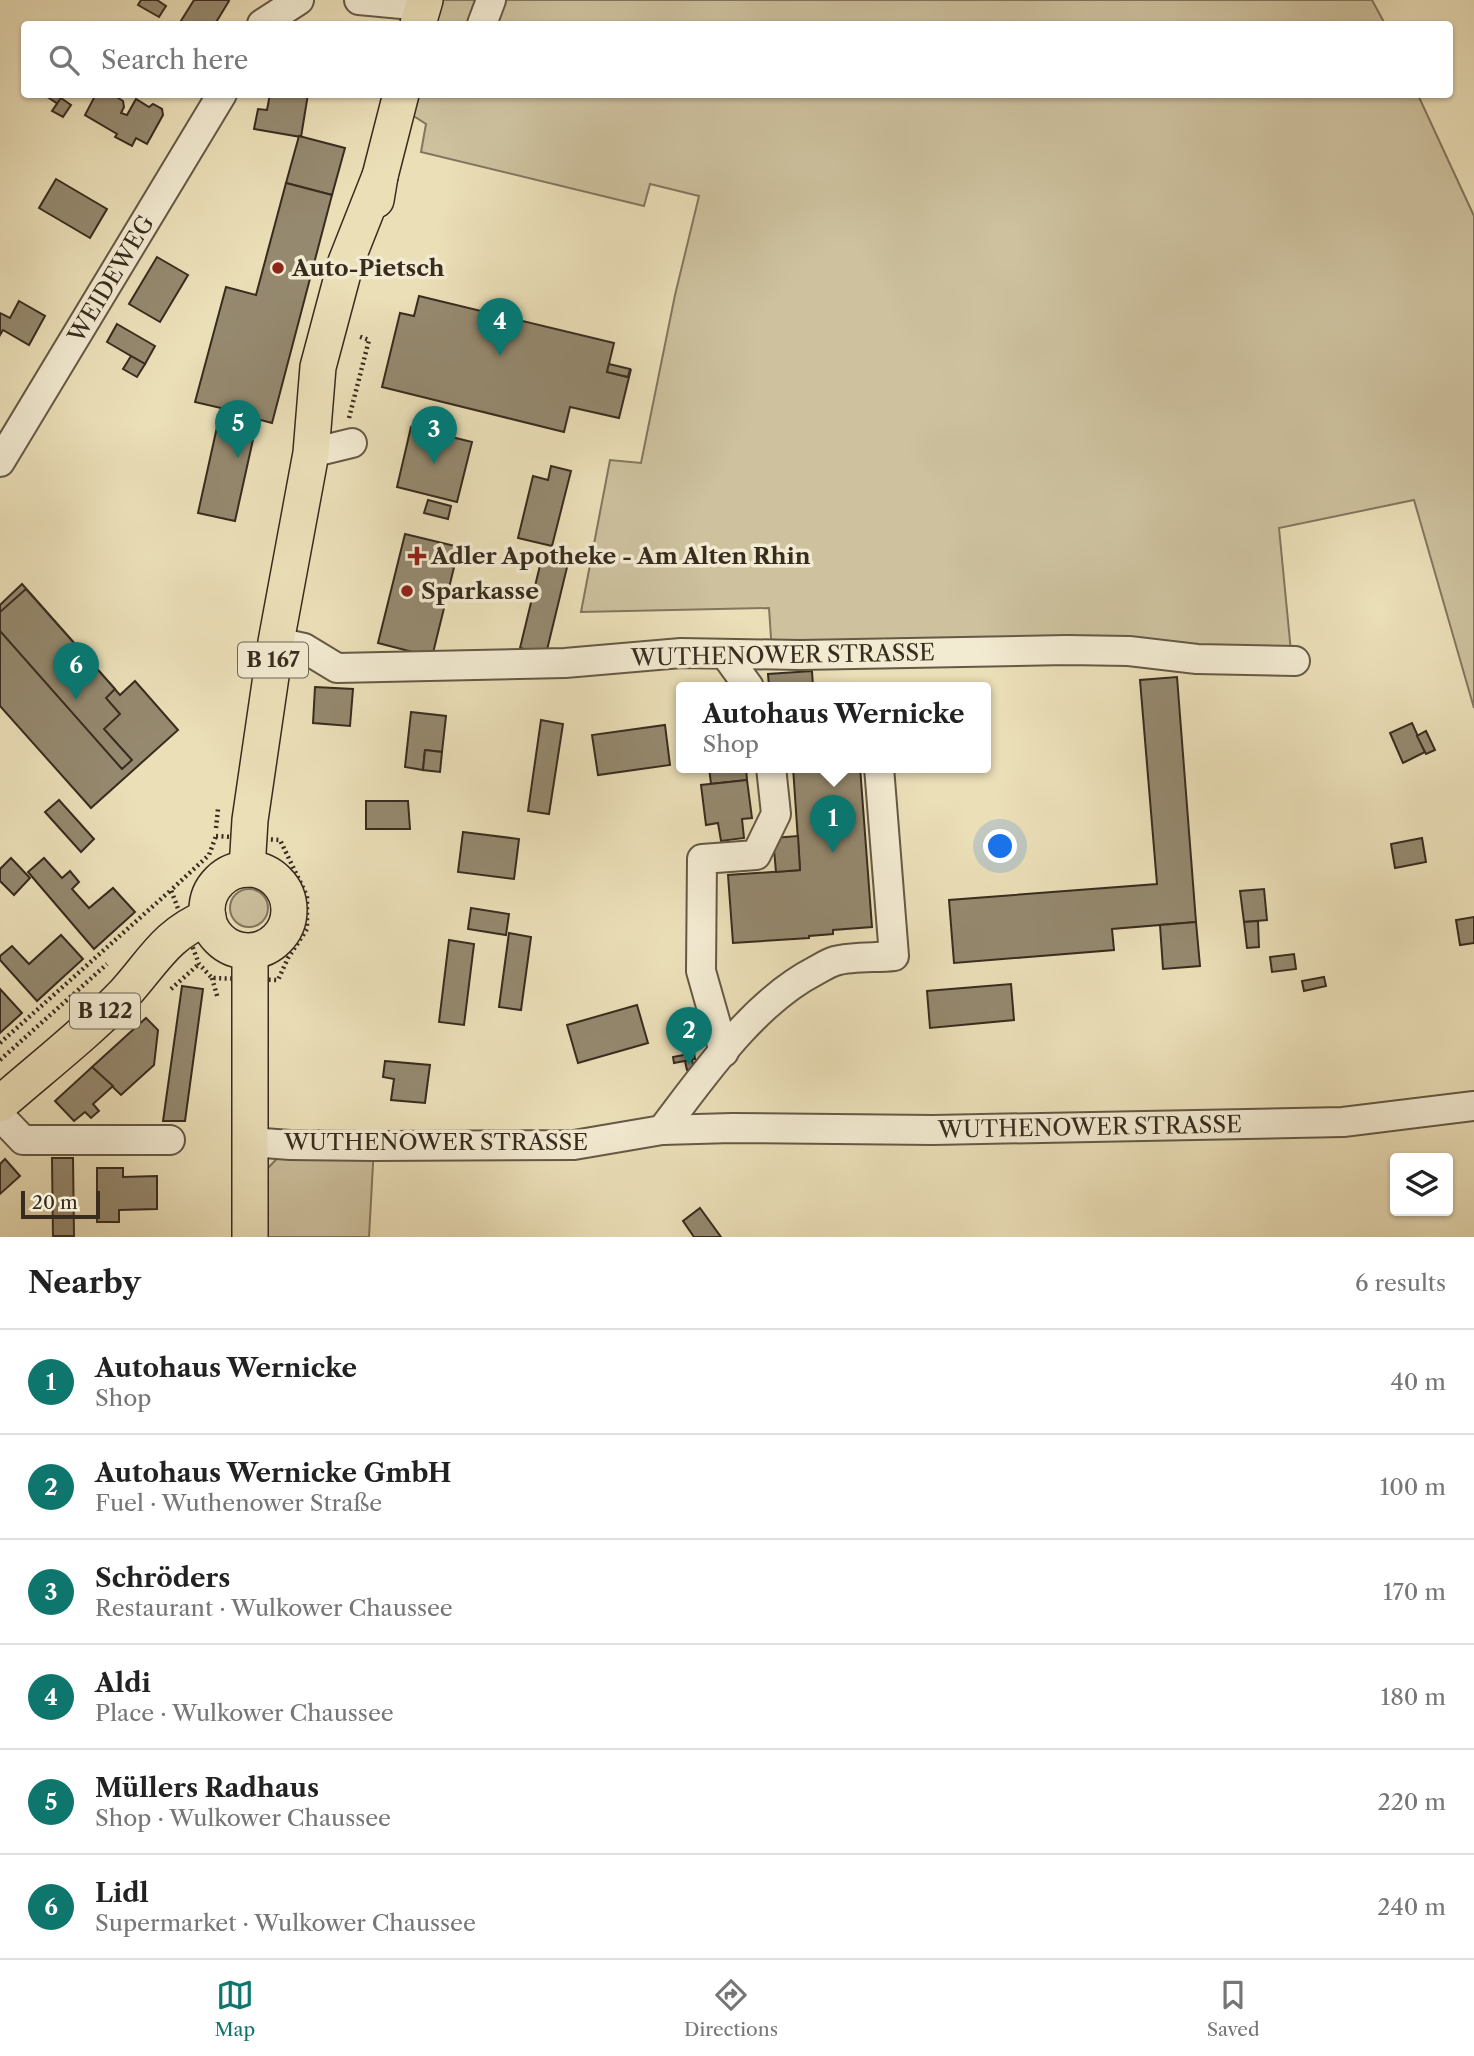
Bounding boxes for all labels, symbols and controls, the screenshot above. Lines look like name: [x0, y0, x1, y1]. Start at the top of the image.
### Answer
search box: [21, 21, 1453, 98]
icon: search: [45, 41, 83, 79]
text: Search here: [101, 44, 248, 76]
street label: WEIDEWEG: [62, 210, 160, 349]
place label: Auto-Pietsch: [291, 254, 445, 282]
marker: Auto-Pietsch: [270, 260, 286, 276]
pin: 4: [477, 298, 523, 356]
pin: 5: [215, 400, 261, 458]
pin: 3: [411, 406, 457, 464]
place label: Adler Apotheke - Am Alten Rhin: [430, 542, 811, 570]
marker: Adler Apotheke - Am Alten Rhin: [409, 548, 425, 564]
place label: Sparkasse: [421, 577, 539, 605]
marker: Sparkasse: [399, 583, 415, 599]
street label: WUTHENOWER STRASSE: [630, 638, 935, 672]
pin: 6: [53, 642, 99, 700]
road number: B 167: [238, 642, 308, 678]
popup: [676, 682, 991, 773]
text: Autohaus Wernicke: [702, 698, 965, 730]
text: Shop: [702, 730, 759, 758]
pin: 1: [810, 795, 856, 853]
your location: [983, 829, 1017, 863]
road number: B 122: [70, 993, 140, 1028]
pin: 2: [666, 1007, 712, 1065]
street label: WUTHENOWER STRASSE: [937, 1110, 1242, 1144]
street label: WUTHENOWER STRASSE: [283, 1128, 588, 1156]
map controls: [1390, 1153, 1453, 1216]
button: layers: [1390, 1153, 1453, 1216]
scale bar: [21, 1188, 100, 1220]
text: 20 m: [32, 1191, 78, 1214]
text: Nearby: [28, 1264, 141, 1301]
text: 6 results: [1355, 1269, 1446, 1297]
text: Autohaus Wernicke: [95, 1352, 357, 1384]
text: 1: [46, 1368, 56, 1396]
text: 40 m: [1391, 1368, 1446, 1396]
text: Shop: [95, 1384, 151, 1412]
text: Autohaus Wernicke GmbH: [95, 1457, 452, 1489]
text: 2: [44, 1473, 58, 1501]
text: 100 m: [1380, 1473, 1446, 1501]
text: Fuel · Wuthenower Straße: [95, 1489, 382, 1517]
text: Schröders: [95, 1562, 230, 1594]
text: 3: [45, 1578, 58, 1606]
text: 170 m: [1383, 1578, 1446, 1606]
text: Restaurant · Wulkower Chaussee: [95, 1594, 453, 1622]
text: Aldi: [95, 1667, 151, 1699]
text: 4: [44, 1683, 58, 1711]
text: 180 m: [1381, 1683, 1446, 1711]
text: Place · Wulkower Chaussee: [95, 1699, 394, 1727]
text: Müllers Radhaus: [95, 1772, 319, 1804]
text: 5: [45, 1788, 57, 1816]
text: 220 m: [1377, 1788, 1446, 1816]
text: Shop · Wulkower Chaussee: [95, 1804, 391, 1832]
text: Lidl: [95, 1877, 149, 1909]
text: 6: [44, 1893, 58, 1921]
text: 240 m: [1377, 1893, 1446, 1921]
text: Supermarket · Wulkower Chaussee: [95, 1909, 476, 1937]
tab: Map: [214, 1976, 255, 2041]
tab: Directions: [684, 1976, 778, 2041]
tab: Saved: [1207, 1976, 1260, 2041]

